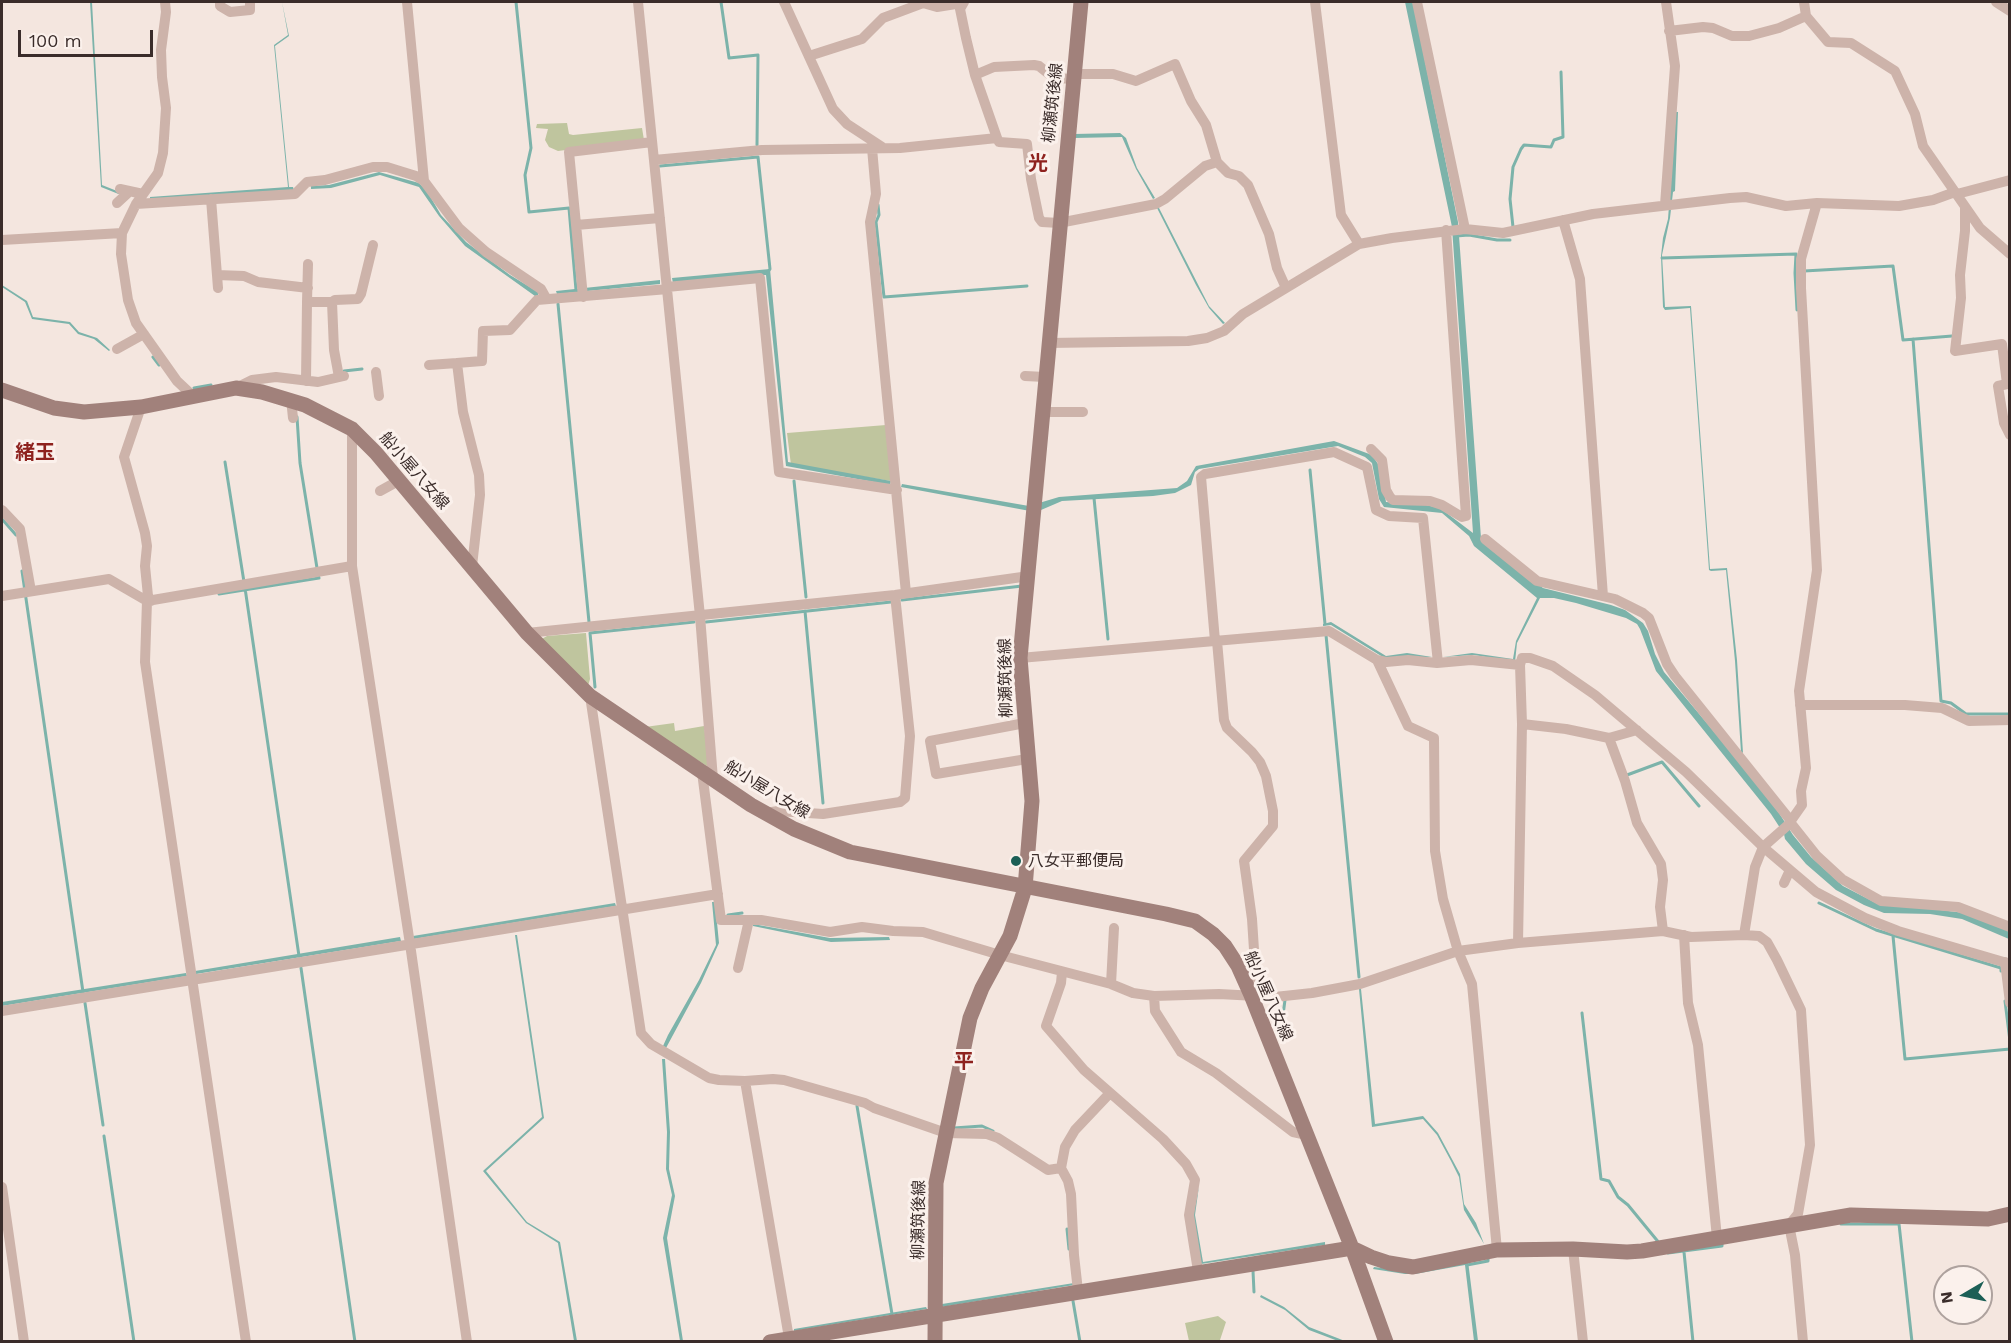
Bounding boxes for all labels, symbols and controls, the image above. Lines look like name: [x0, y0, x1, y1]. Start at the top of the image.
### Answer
scale bar: [21, 18, 156, 56]
text: 100 m: [29, 30, 82, 51]
street label: 柳瀬筑後線: [1039, 62, 1067, 144]
district label: 光: [1028, 152, 1048, 176]
street label: 船小屋八女線: [375, 428, 453, 514]
district label: 緒玉: [15, 441, 55, 465]
street label: 柳瀬筑後線: [996, 638, 1016, 718]
street label: 船小屋八女線: [721, 757, 813, 823]
place label: 八女平郵便局: [1028, 851, 1124, 871]
marker: 八女平郵便局: [1009, 854, 1023, 868]
street label: 船小屋八女線: [1240, 948, 1296, 1044]
district label: 平: [954, 1050, 974, 1074]
street label: 柳瀬筑後線: [909, 1180, 929, 1260]
north arrow: [1933, 1265, 1993, 1325]
text: N: [1936, 1290, 1957, 1305]

